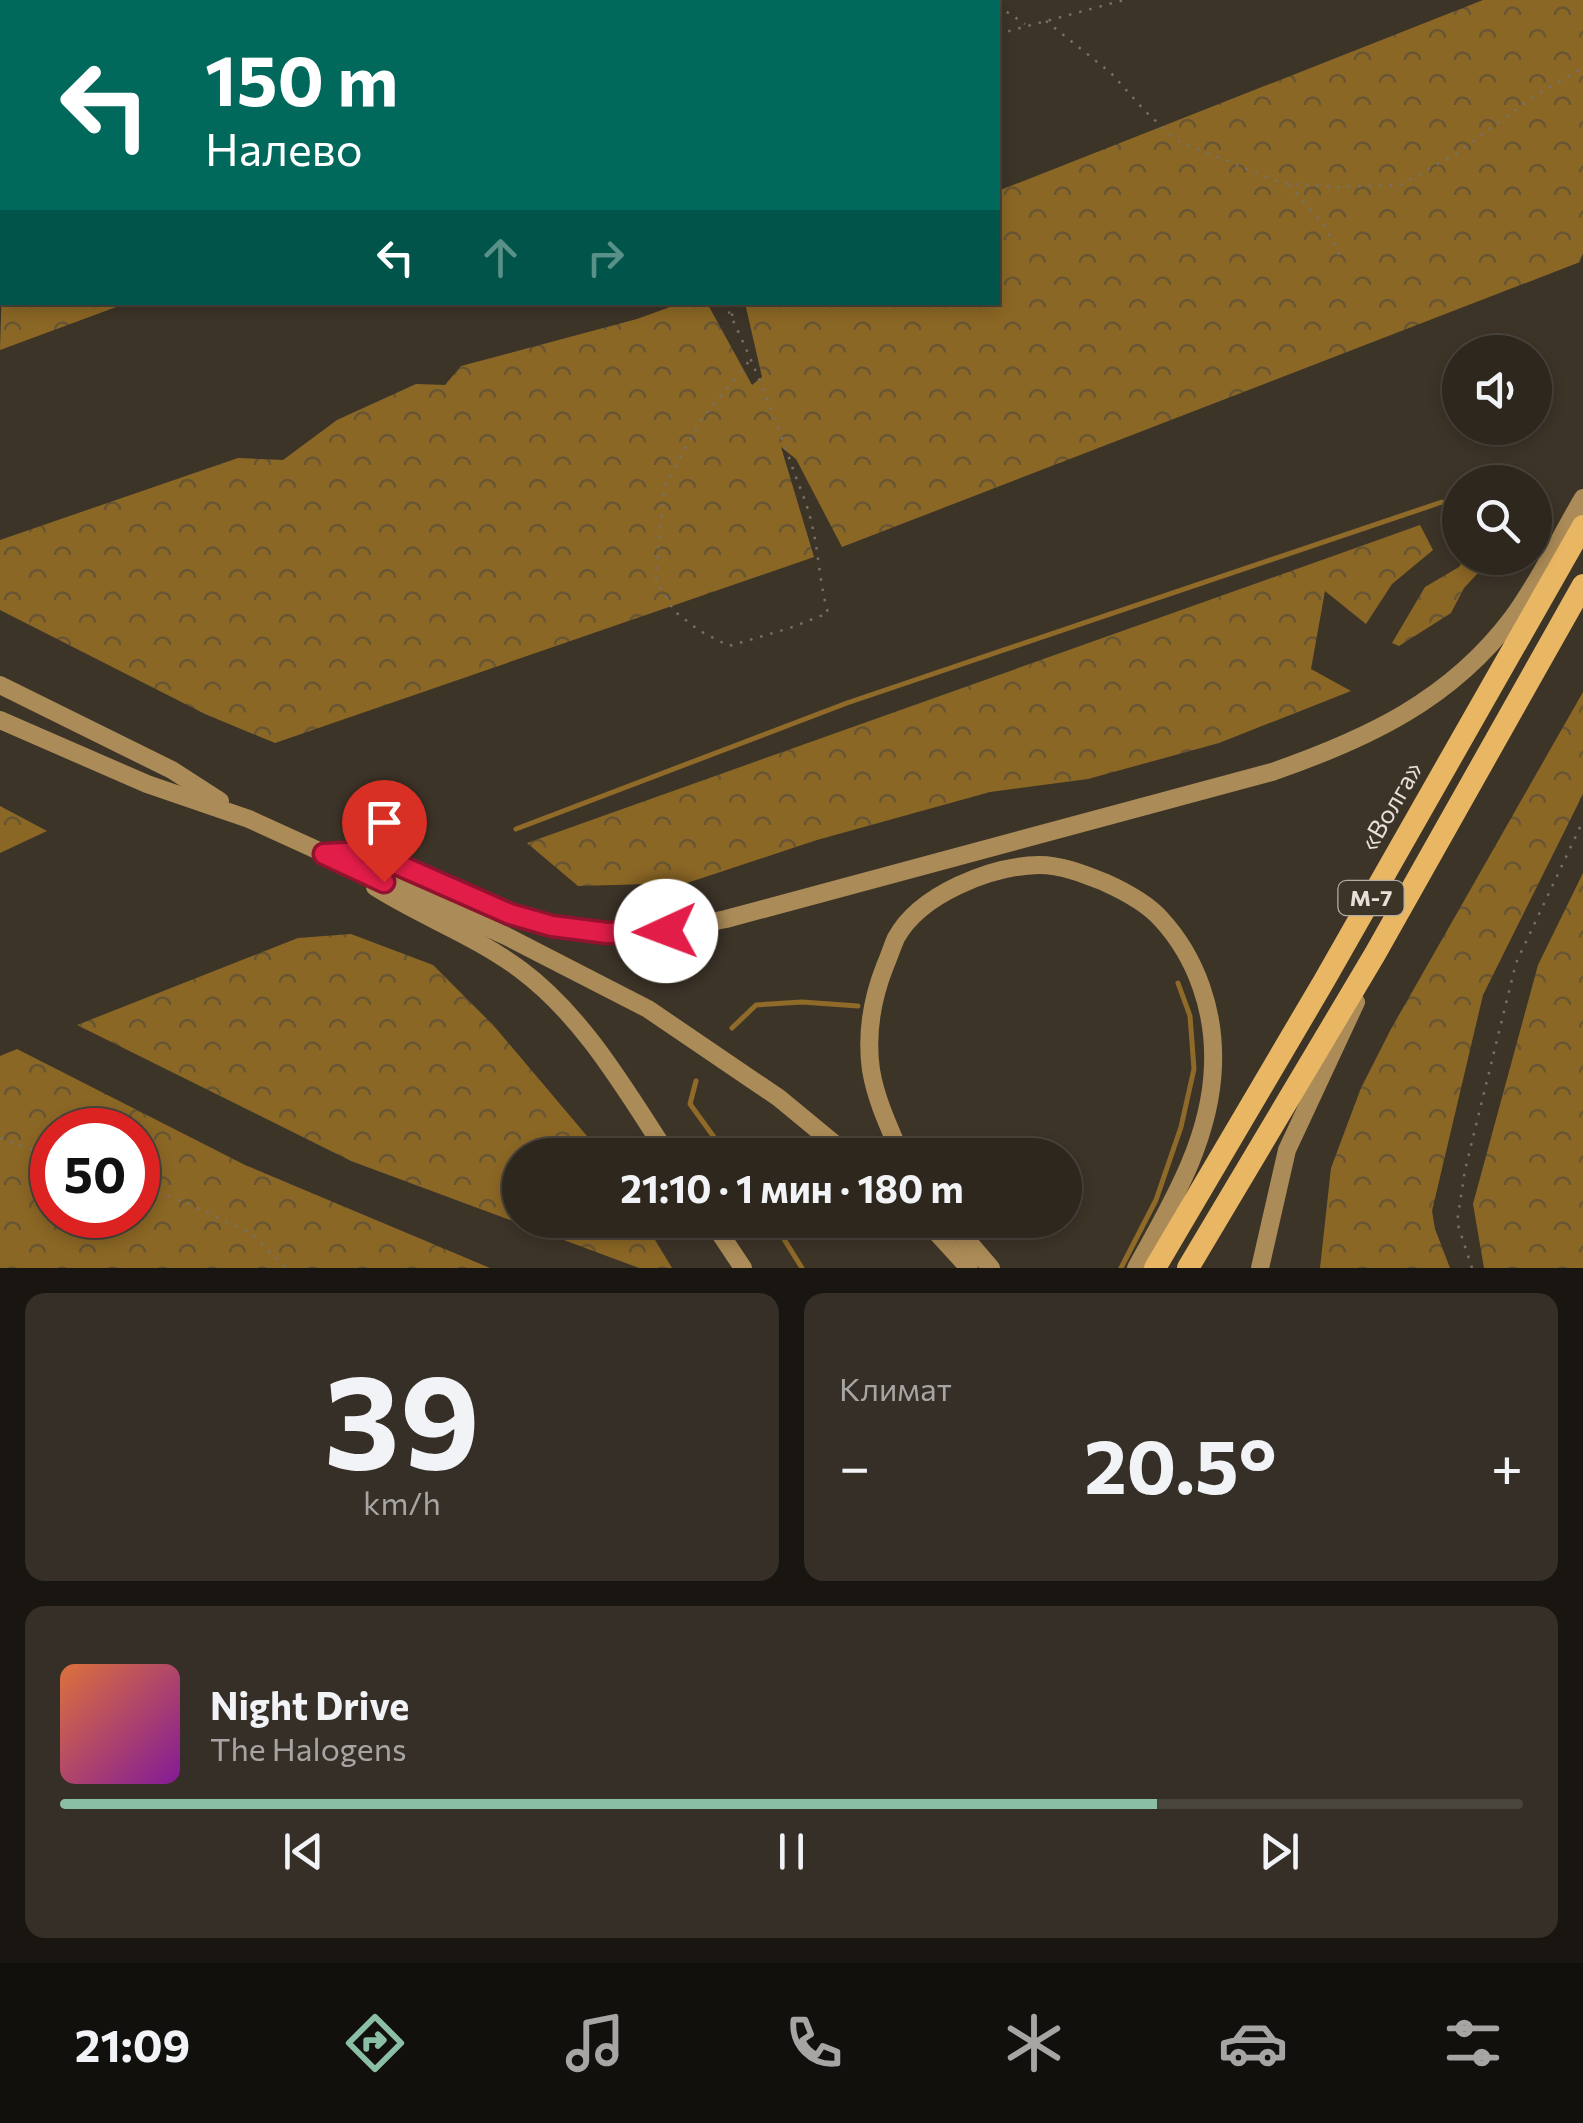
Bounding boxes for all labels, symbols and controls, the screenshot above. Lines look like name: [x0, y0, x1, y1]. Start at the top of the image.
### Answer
text: 150 m: [205, 35, 398, 120]
icon: left: [40, 40, 170, 170]
text: Налево: [205, 120, 363, 175]
icon: left: [368, 230, 423, 285]
icon: ahead: [473, 230, 528, 285]
icon: right: [578, 230, 633, 285]
map controls: [1442, 335, 1552, 575]
button: sound: [1442, 335, 1552, 445]
button: search: [1442, 465, 1552, 575]
street label: «Волга»: [1353, 756, 1428, 855]
pin: [342, 780, 427, 883]
icon: arrive: [357, 795, 412, 850]
position arrow: [614, 879, 718, 983]
road number: М-7: [1338, 881, 1404, 915]
speed limit sign: 50: [30, 1108, 160, 1238]
text: 21:10 · 1 мин · 180 m: [620, 1164, 964, 1211]
text: 39: [324, 1337, 480, 1496]
text: Климат: [839, 1368, 952, 1408]
text: 20.5°: [1084, 1418, 1277, 1509]
text: −: [839, 1431, 870, 1498]
text: +: [1491, 1431, 1523, 1498]
text: km/h: [363, 1482, 441, 1522]
text: Night Drive: [210, 1681, 409, 1728]
text: The Halogens: [210, 1728, 407, 1768]
icon: previous: [276, 1824, 331, 1879]
icon: pause: [764, 1824, 819, 1879]
icon: next: [1252, 1824, 1307, 1879]
icon: directions: [340, 2008, 410, 2078]
icon: music: [560, 2008, 630, 2078]
icon: phone: [779, 2008, 849, 2078]
icon: climate: [999, 2008, 1069, 2078]
icon: car: [1218, 2008, 1288, 2078]
icon: filters: [1438, 2008, 1508, 2078]
text: 21:09: [75, 2016, 190, 2071]

